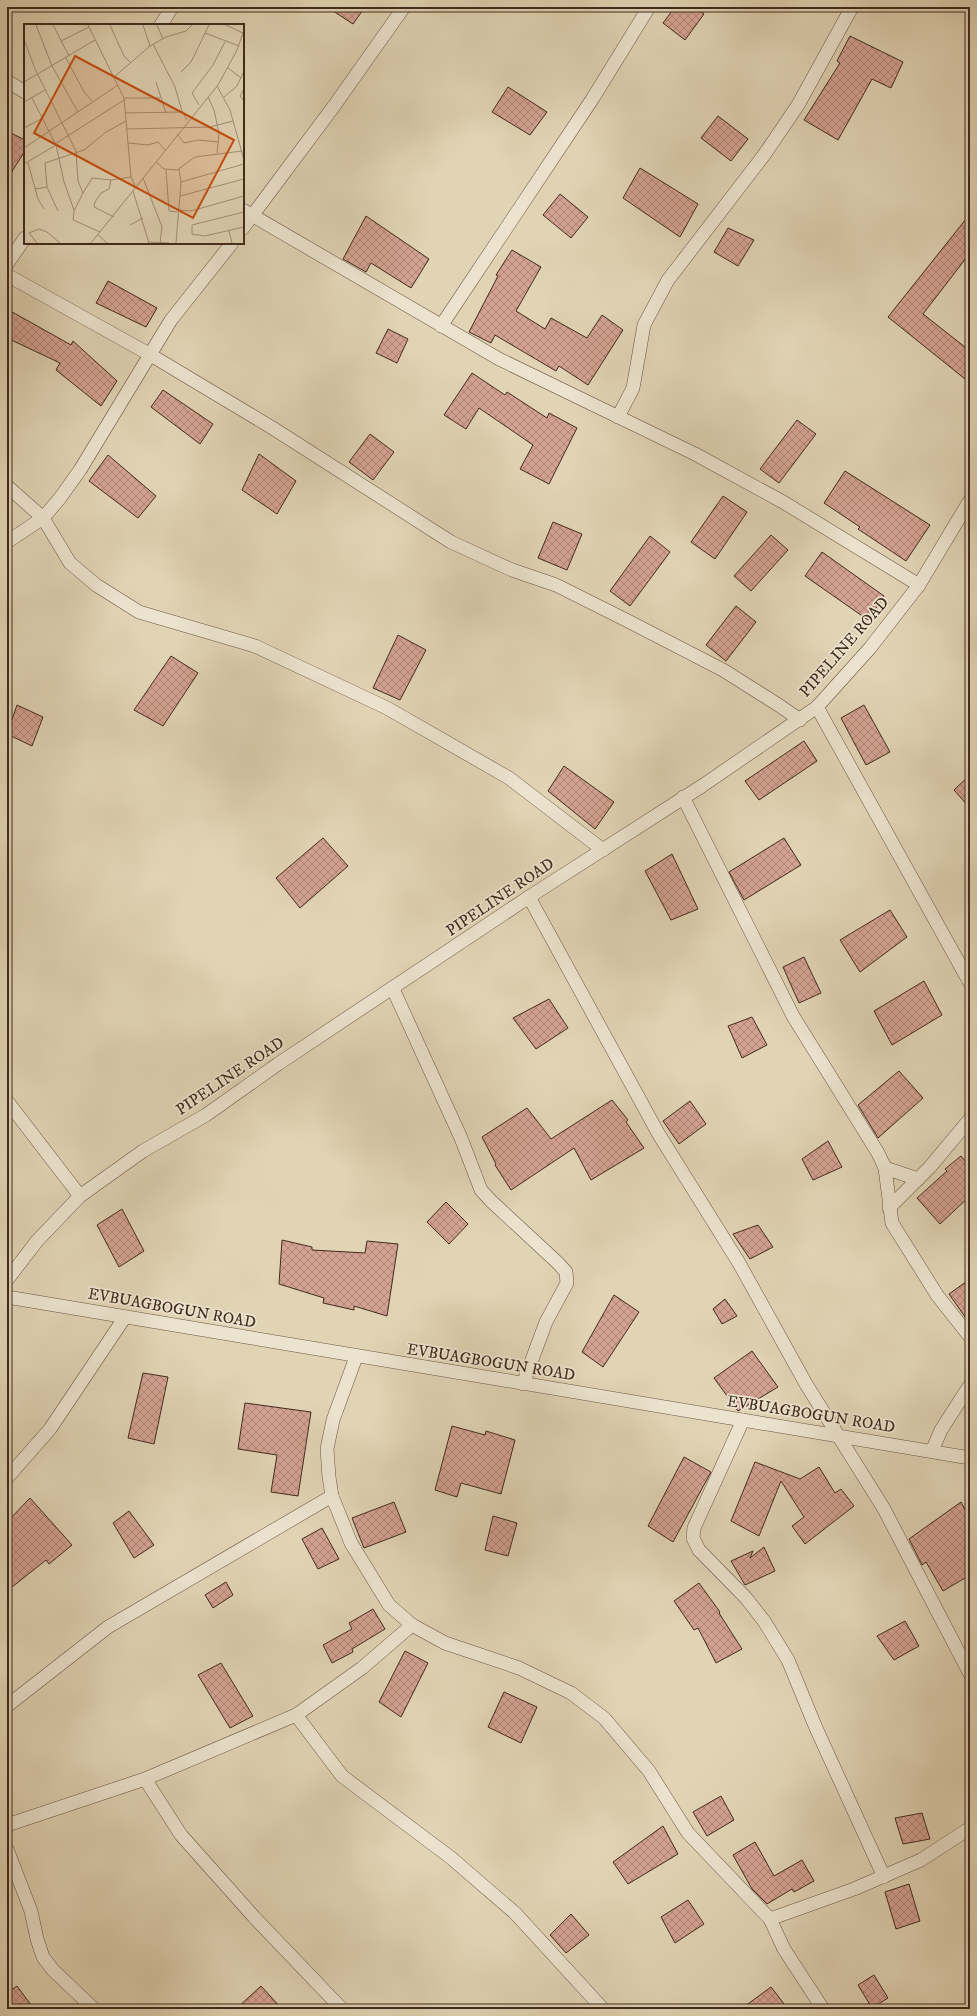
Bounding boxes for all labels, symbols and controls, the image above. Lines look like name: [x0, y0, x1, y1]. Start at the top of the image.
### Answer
inset map: [24, 24, 244, 244]
street label: PIPELINE ROAD: [795, 593, 893, 701]
street label: PIPELINE ROAD: [442, 853, 558, 941]
street label: PIPELINE ROAD: [172, 1032, 288, 1120]
street label: EVBUAGBOGUN ROAD: [86, 1283, 258, 1333]
street label: EVBUAGBOGUN ROAD: [405, 1339, 577, 1385]
street label: EVBUAGBOGUN ROAD: [725, 1391, 897, 1437]

